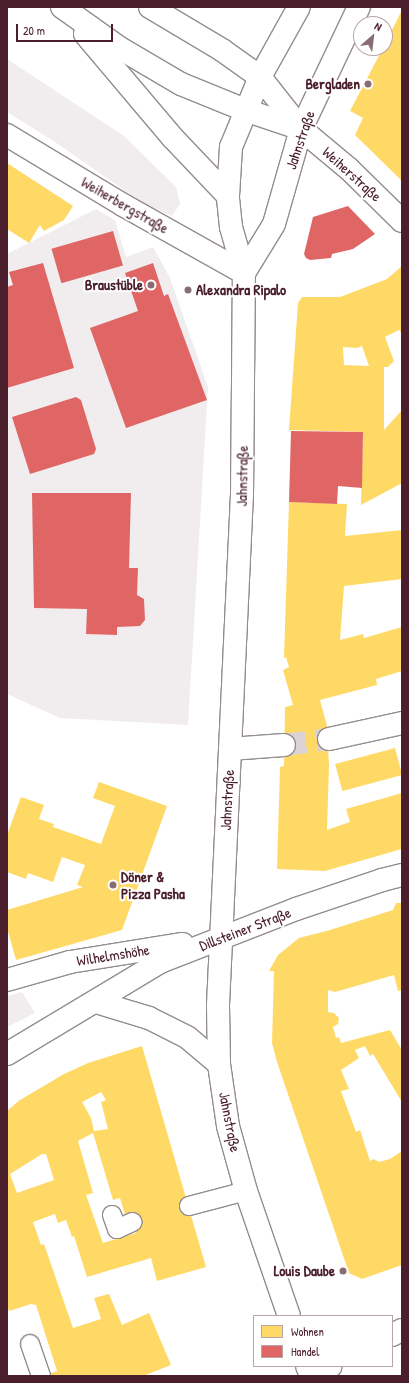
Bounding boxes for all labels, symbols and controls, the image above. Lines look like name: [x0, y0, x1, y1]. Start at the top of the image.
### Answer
scale bar: [18, 16, 115, 42]
north arrow: [353, 16, 393, 56]
text: N: [372, 19, 384, 34]
text: 20 m: [23, 22, 45, 39]
place label: Bergladen: [306, 75, 360, 93]
marker: Bergladen: [363, 79, 373, 89]
street label: Jahnstraße: [282, 108, 318, 172]
street label: Weiherstraße: [319, 143, 385, 205]
street label: Weiherbergstraße: [78, 173, 172, 237]
place label: Braustüble: [85, 276, 143, 294]
marker: Braustüble: [146, 280, 156, 290]
place label: Alexandra Ripalo: [196, 281, 286, 299]
marker: Alexandra Ripalo: [183, 285, 193, 295]
street label: Jahnstraße: [232, 445, 252, 507]
street label: Jahnstraße: [216, 769, 238, 831]
place label: Döner & Pizza Pasha: [121, 867, 185, 902]
marker: Döner & Pizza Pasha: [108, 880, 118, 890]
street label: Dillsteiner Straße: [197, 903, 293, 955]
street label: Wilhelmshöhe: [75, 940, 151, 970]
street label: Jahnstraße: [215, 1090, 245, 1154]
place label: Louis Daube: [274, 1262, 335, 1280]
marker: Louis Daube: [338, 1266, 348, 1276]
legend: [253, 1315, 393, 1367]
text: Wohnen: [291, 1323, 324, 1340]
text: Handel: [291, 1343, 319, 1360]

